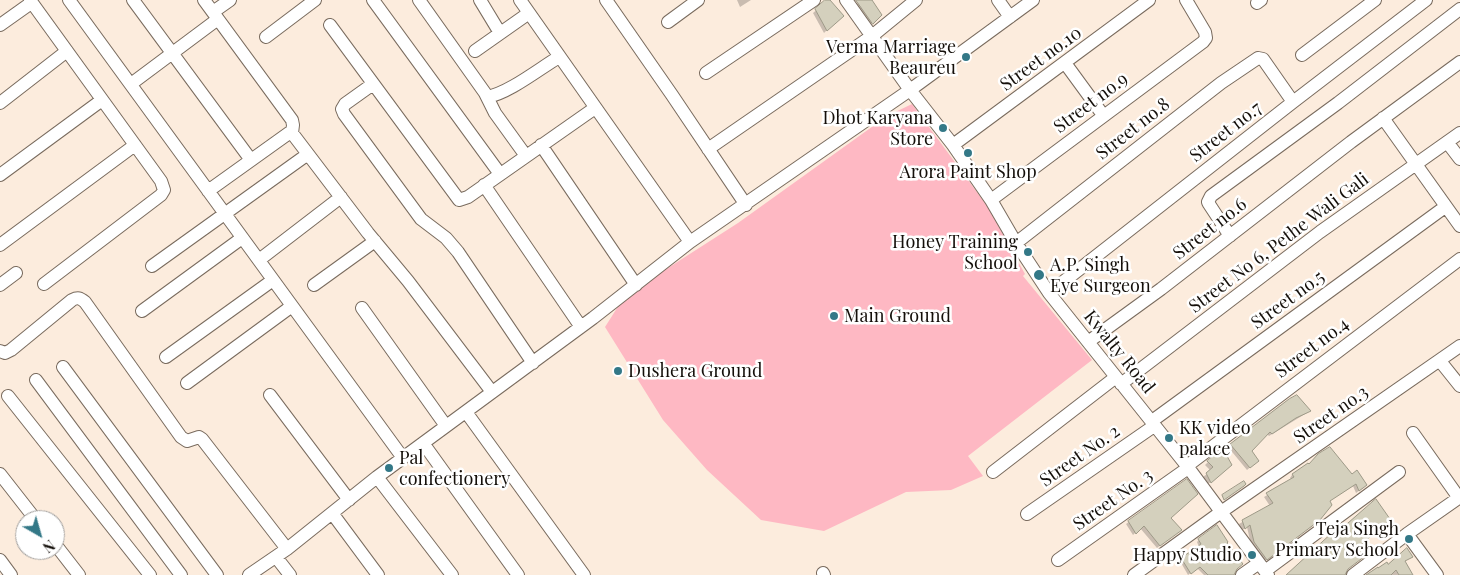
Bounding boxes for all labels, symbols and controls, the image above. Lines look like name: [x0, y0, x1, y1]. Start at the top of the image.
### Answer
street label: Street no.10: [996, 22, 1086, 96]
place label: Verma Marriage Beaureu: [826, 36, 956, 78]
marker: Verma Marriage Beaureu: [960, 51, 972, 63]
street label: Street no.9: [1050, 68, 1132, 138]
street label: Street no.8: [1092, 94, 1174, 164]
street label: Street no.7: [1186, 97, 1266, 167]
place label: Dhot Karyana Store: [823, 107, 933, 150]
marker: Dhot Karyana Store: [937, 122, 949, 134]
marker: Arora Paint Shop: [962, 147, 974, 159]
place label: Arora Paint Shop: [899, 161, 1037, 183]
street label: Street No 6, Pethe Wali Gali: [1185, 168, 1373, 318]
street label: Street no.6: [1169, 194, 1251, 264]
place label: Honey Training School: [892, 231, 1018, 274]
marker: Honey Training School: [1022, 246, 1034, 258]
place label: A.P. Singh Eye Surgeon: [1050, 254, 1151, 296]
street label: Street no.5: [1247, 266, 1329, 334]
marker: A.P. Singh Eye Surgeon: [1032, 268, 1046, 282]
place label: Main Ground: [844, 305, 951, 327]
street label: Kwalty Road: [1079, 306, 1159, 398]
marker: Main Ground: [828, 310, 840, 322]
street label: Street no.4: [1271, 313, 1353, 383]
place label: Dushera Ground: [628, 360, 762, 382]
marker: Dushera Ground: [612, 365, 624, 377]
street label: Street no.3: [1290, 381, 1372, 449]
place label: KK video palace: [1179, 417, 1251, 459]
street label: Street No. 2: [1036, 421, 1124, 491]
marker: KK video palace: [1163, 432, 1175, 444]
place label: Pal confectionery: [399, 447, 510, 489]
marker: Pal confectionery: [383, 462, 395, 474]
street label: Street No. 3: [1069, 465, 1157, 535]
north arrow: [15, 510, 65, 560]
place label: Teja Singh Primary School: [1275, 518, 1399, 560]
marker: Teja Singh Primary School: [1403, 533, 1415, 545]
text: N: [39, 536, 59, 557]
place label: Happy Studio: [1133, 544, 1242, 566]
marker: Happy Studio: [1246, 549, 1258, 561]

